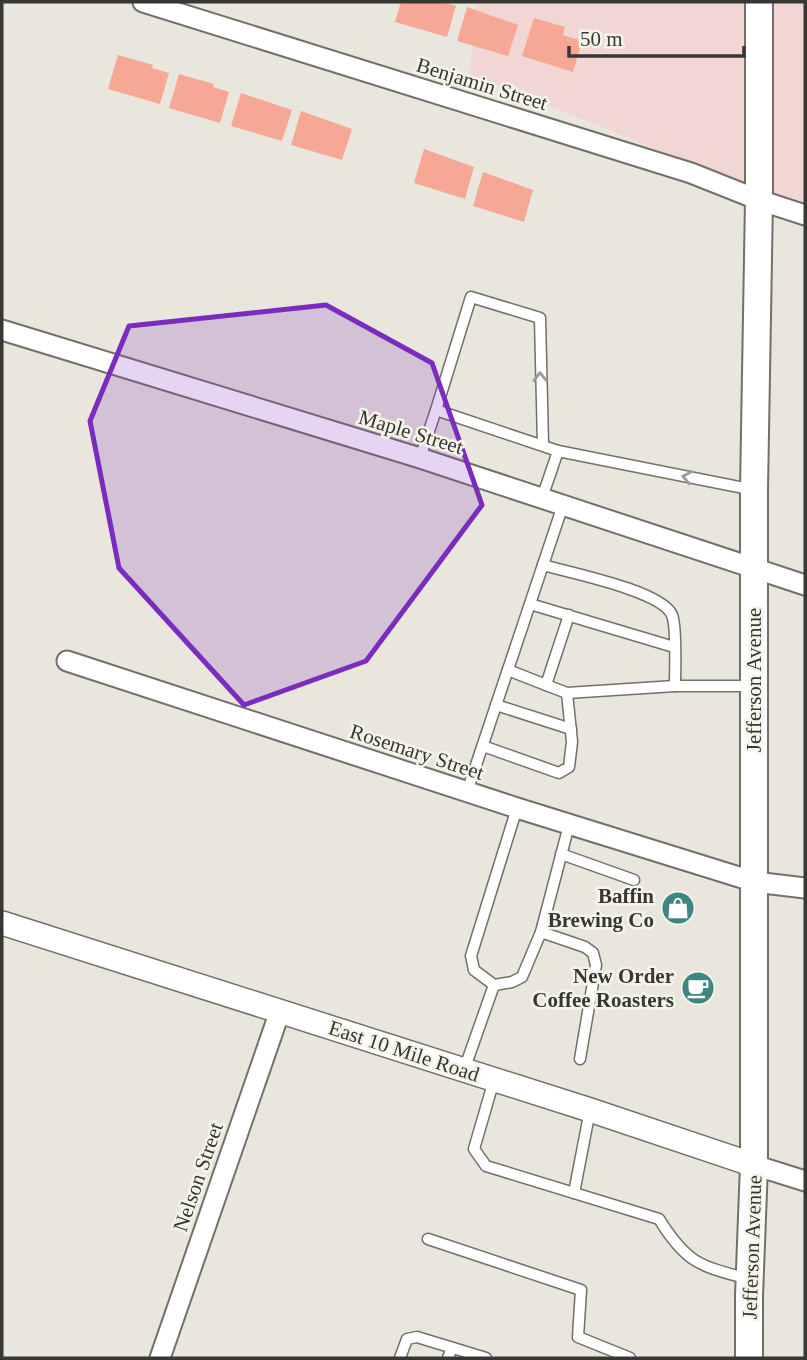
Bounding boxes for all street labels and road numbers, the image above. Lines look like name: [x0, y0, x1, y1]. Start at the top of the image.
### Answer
street label: Benjamin Street: [414, 53, 551, 115]
street label: Maple Street: [356, 405, 466, 459]
street label: Jefferson Avenue: [742, 608, 766, 752]
street label: Rosemary Street: [347, 719, 487, 785]
street label: East 10 Mile Road: [326, 1015, 483, 1087]
street label: Nelson Street: [168, 1119, 228, 1235]
street label: Jefferson Avenue: [737, 1174, 767, 1320]

